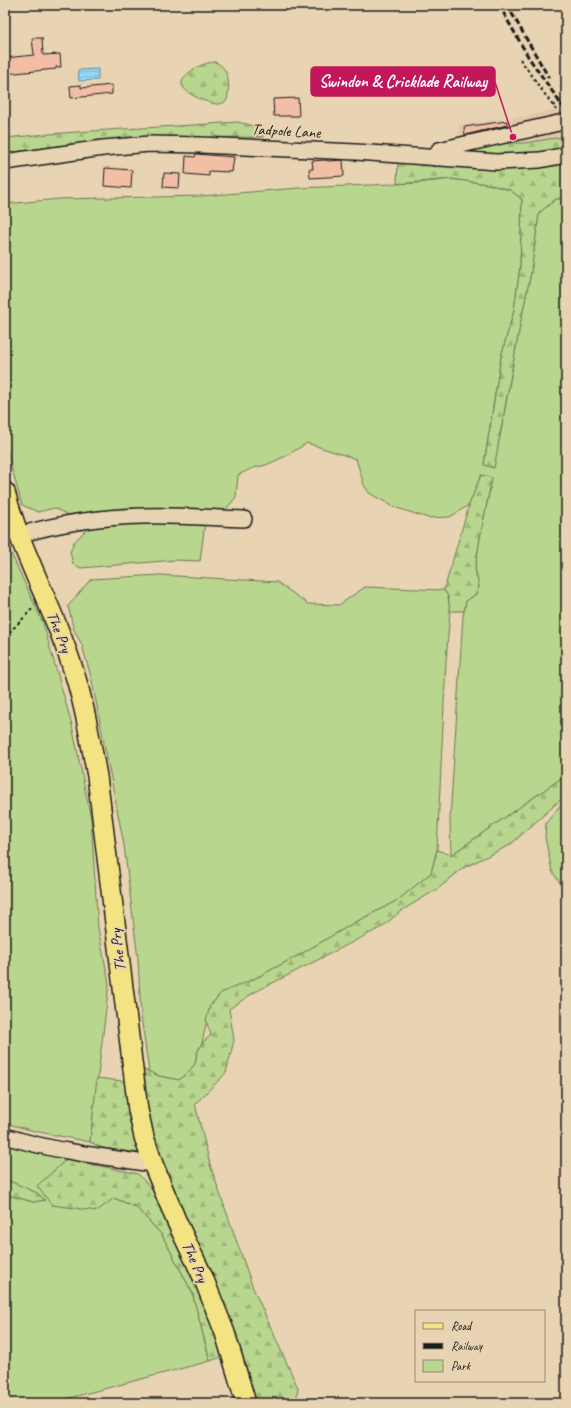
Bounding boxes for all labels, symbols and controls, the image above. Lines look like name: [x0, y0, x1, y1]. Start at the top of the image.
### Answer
callout: Swindon & Cricklade Railway: [311, 67, 495, 96]
text: Swindon & Cricklade Railway: [319, 71, 488, 92]
street label: Tadpole Lane: [251, 119, 323, 143]
street label: The Pry: [42, 609, 77, 657]
street label: The Pry: [105, 926, 131, 972]
street label: The Pry: [177, 1238, 213, 1287]
legend: [415, 1310, 545, 1382]
text: Road: [451, 1318, 473, 1334]
text: Railway: [451, 1338, 483, 1354]
text: Park: [451, 1358, 472, 1374]

